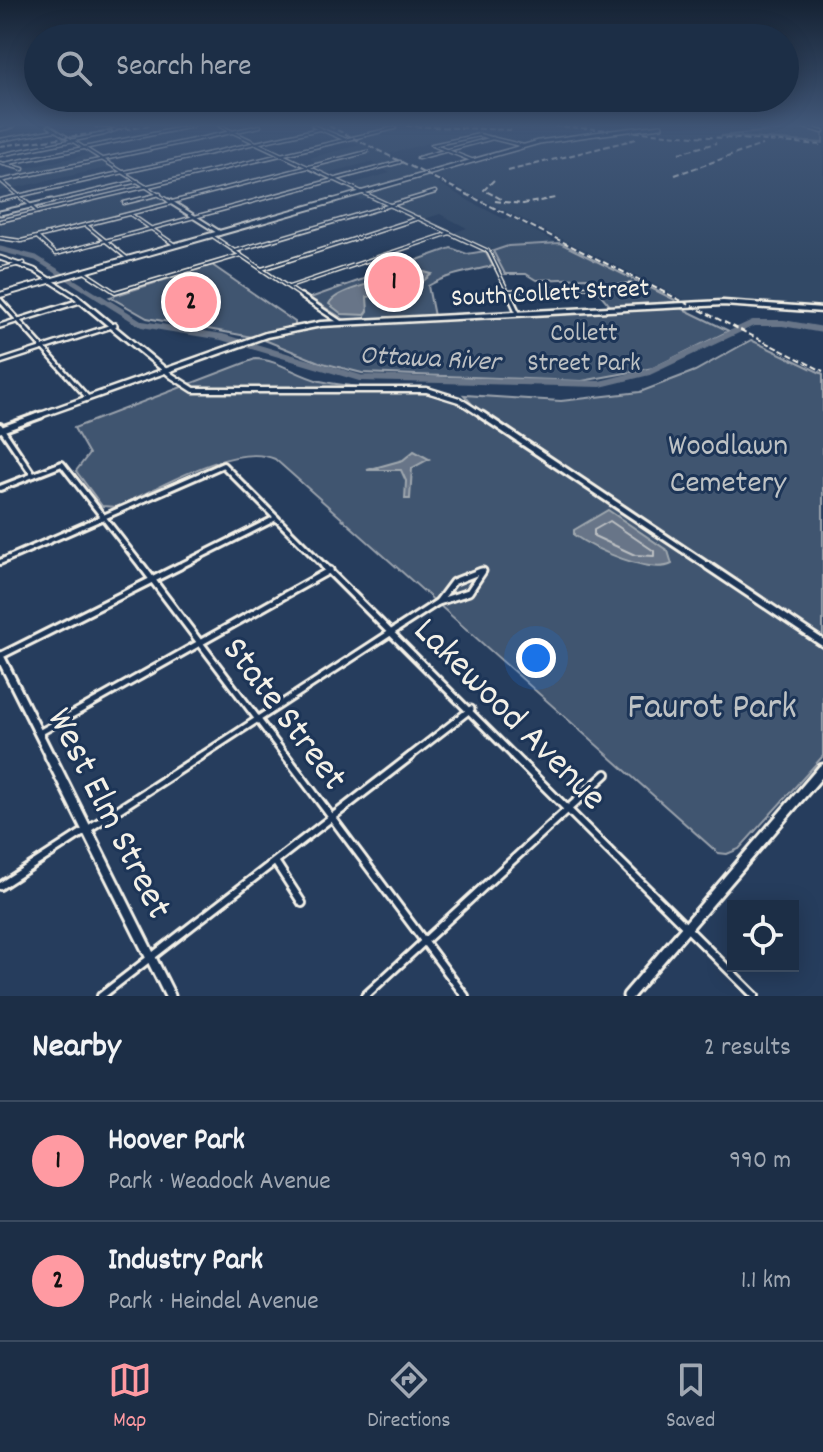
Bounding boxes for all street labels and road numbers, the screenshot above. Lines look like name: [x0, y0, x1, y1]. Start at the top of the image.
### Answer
street label: South Collett Street: [450, 271, 651, 318]
street label: Lakewood Avenue: [399, 606, 618, 825]
street label: State Street: [206, 627, 359, 804]
street label: West Elm Street: [30, 699, 184, 930]

